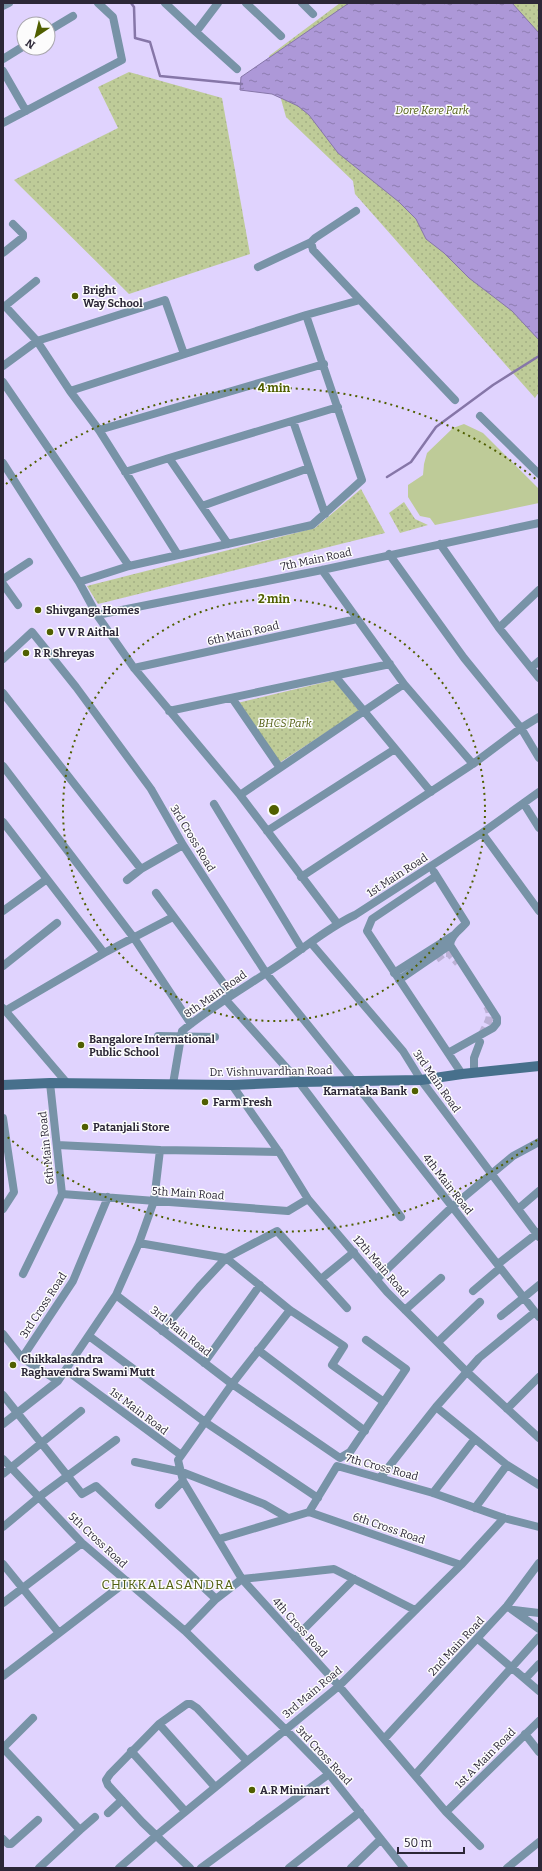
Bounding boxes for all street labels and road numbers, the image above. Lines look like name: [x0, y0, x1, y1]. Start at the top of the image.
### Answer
street label: 7th Main Road: [279, 546, 353, 573]
street label: 6th Main Road: [206, 619, 281, 648]
street label: 3rd Cross Road: [168, 802, 218, 874]
street label: 1st Main Road: [364, 851, 430, 900]
street label: 8th Main Road: [182, 968, 249, 1021]
street label: 3rd Main Road: [410, 1048, 463, 1115]
street label: Dr. Vishnuvardhan Road: [209, 1064, 333, 1079]
street label: 6th Main Road: [36, 1110, 57, 1185]
street label: 4th Main Road: [420, 1151, 476, 1218]
street label: 5th Main Road: [151, 1184, 225, 1203]
street label: 12th Main Road: [350, 1233, 411, 1300]
street label: 3rd Cross Road: [17, 1270, 70, 1341]
street label: 3rd Main Road: [148, 1304, 214, 1359]
street label: 1st Main Road: [107, 1385, 171, 1438]
street label: 7th Cross Road: [344, 1452, 420, 1484]
street label: 5th Cross Road: [66, 1510, 130, 1571]
street label: 6th Cross Road: [351, 1510, 427, 1547]
street label: 4th Cross Road: [269, 1595, 330, 1660]
street label: 2nd Main Road: [426, 1614, 487, 1678]
street label: 3rd Main Road: [280, 1664, 345, 1721]
street label: 3rd Cross Road: [293, 1723, 355, 1788]
street label: 1st A Main Road: [453, 1725, 519, 1791]

